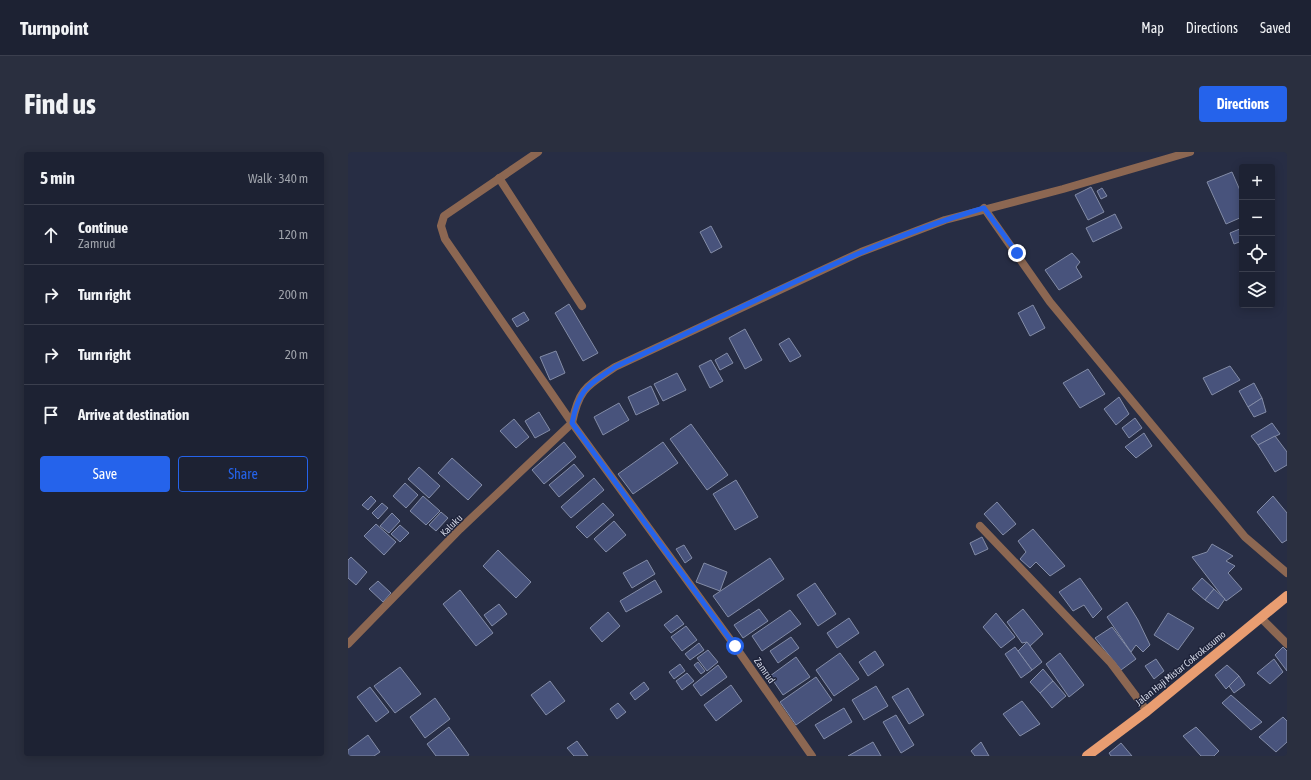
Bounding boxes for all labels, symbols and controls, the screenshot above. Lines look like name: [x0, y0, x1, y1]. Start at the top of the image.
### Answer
text: Turnpoint: [20, 17, 88, 39]
text: Map: [1141, 20, 1164, 36]
text: Directions: [1186, 20, 1238, 36]
text: Saved: [1260, 20, 1291, 36]
button: Directions: [1199, 86, 1287, 122]
text: Find us: [24, 88, 96, 120]
map controls: [1239, 164, 1275, 308]
button: +: [1239, 164, 1275, 200]
text: 5 min: [40, 168, 75, 188]
text: Walk · 340 m: [248, 171, 308, 186]
button: −: [1239, 200, 1275, 236]
text: Continue: [78, 219, 128, 236]
icon: ahead: [40, 224, 62, 246]
text: 120 m: [279, 227, 308, 242]
text: Zamrud: [78, 236, 116, 251]
button: locate: [1239, 236, 1275, 272]
route end: [1008, 244, 1026, 262]
button: layers: [1239, 272, 1275, 308]
icon: right: [40, 284, 62, 306]
text: Turn right: [78, 286, 131, 303]
text: 200 m: [279, 287, 308, 302]
icon: right: [40, 344, 62, 366]
text: Turn right: [78, 346, 131, 363]
text: 20 m: [285, 347, 308, 362]
icon: arrive: [40, 404, 62, 426]
text: Arrive at destination: [78, 406, 189, 423]
button: Save: [40, 456, 170, 492]
button: Share: [178, 456, 308, 492]
street label: Kaluku: [438, 512, 465, 538]
street label: Jalan Haji Mistar Cokrokusumo: [1133, 628, 1228, 708]
route start: [726, 637, 744, 655]
street label: Zamrud: [752, 655, 778, 685]

